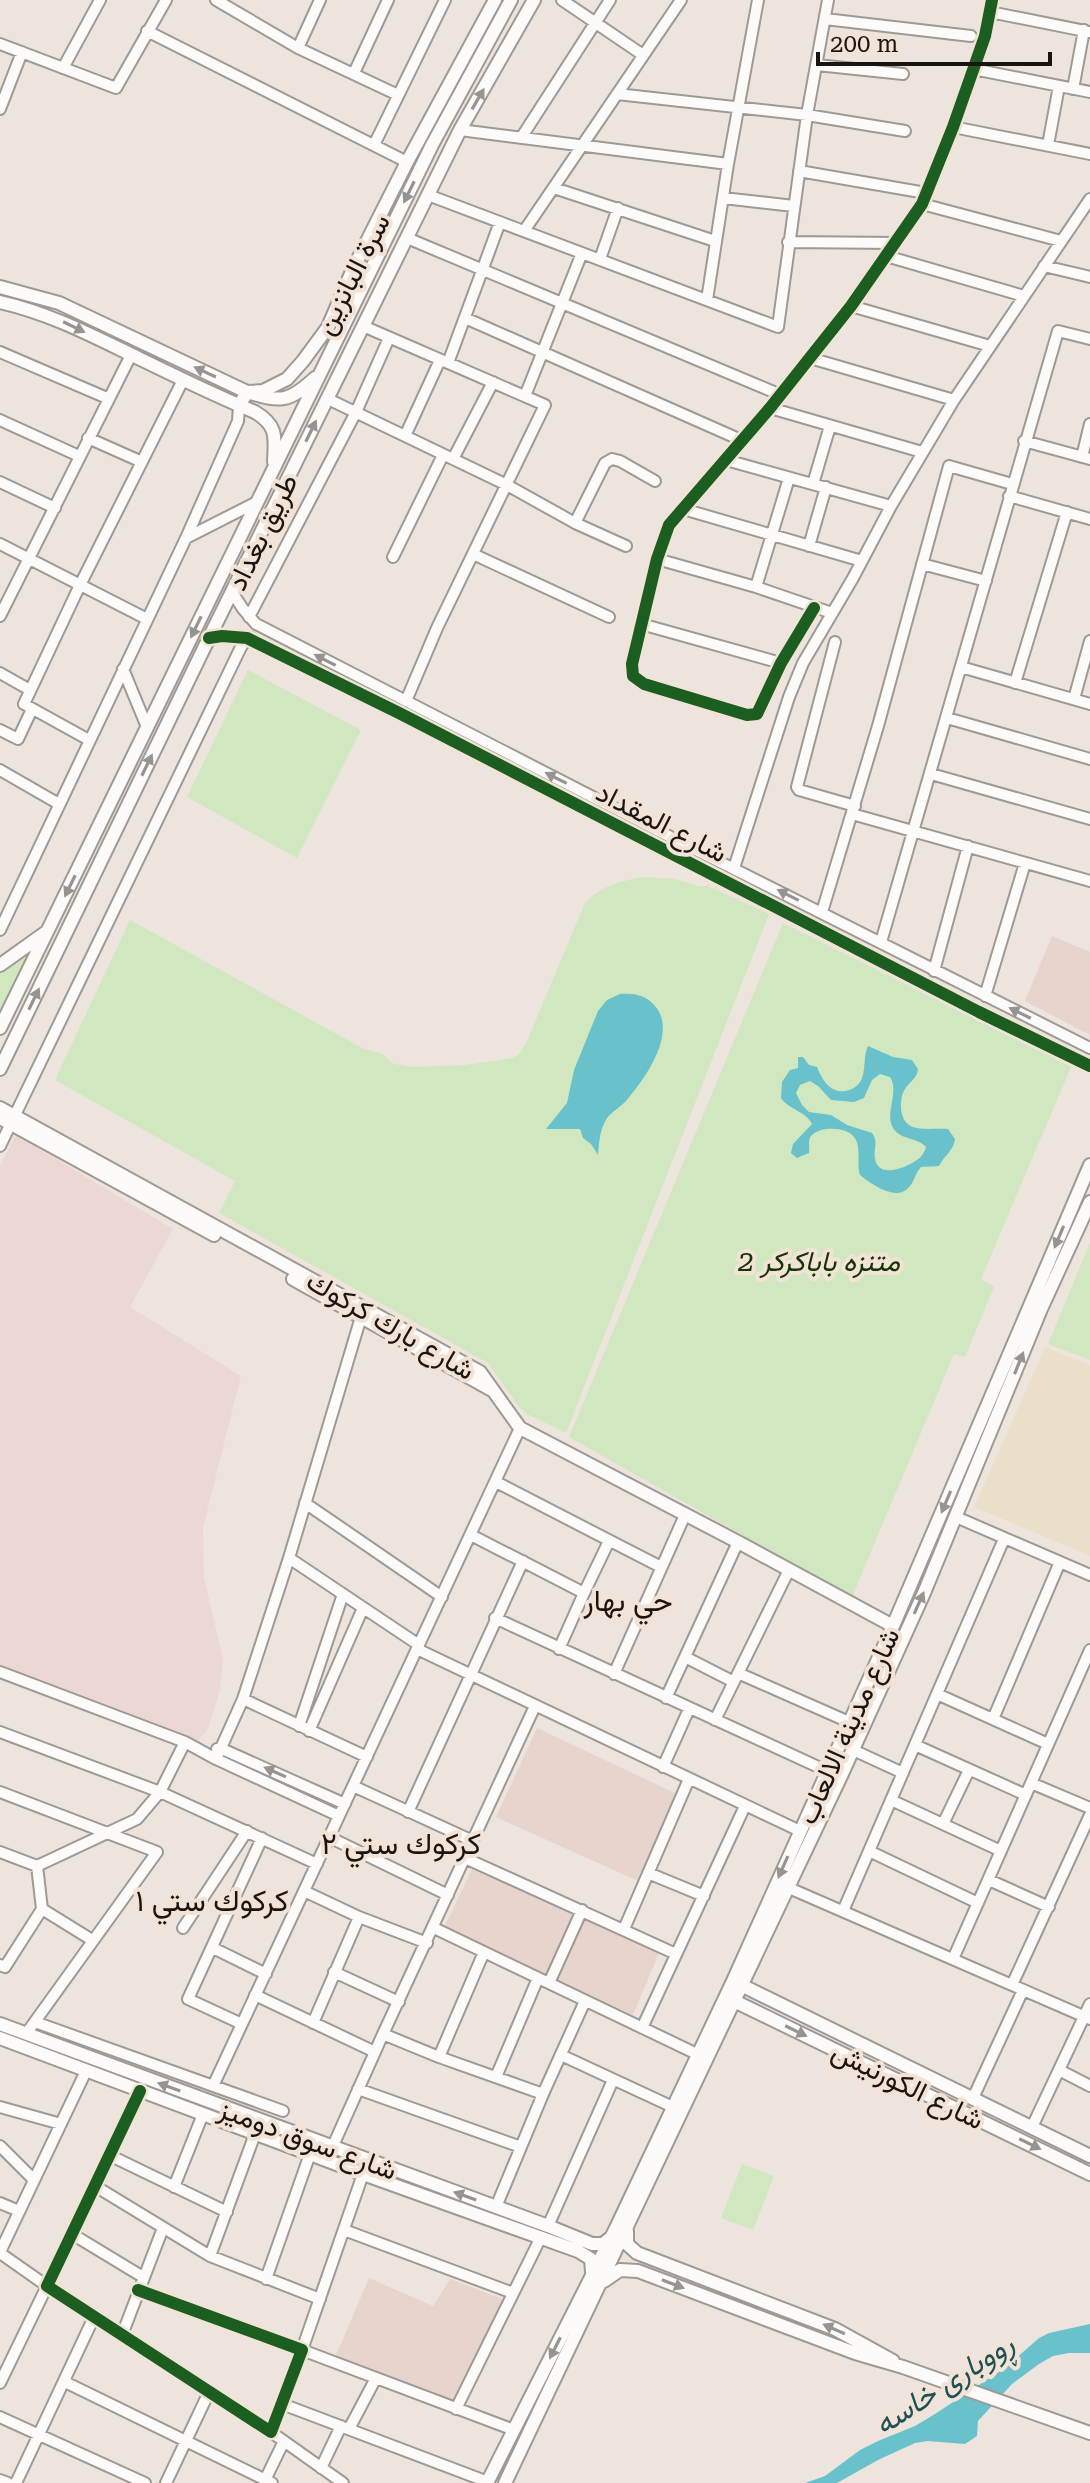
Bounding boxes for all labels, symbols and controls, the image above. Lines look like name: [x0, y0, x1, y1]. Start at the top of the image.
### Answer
scale bar: [818, 16, 1050, 66]
text: 200 m: [830, 30, 898, 58]
one-way arrow: [471, 87, 485, 110]
one-way arrow: [402, 181, 416, 204]
street label: سرة البانزين: [308, 208, 398, 341]
one-way arrow: [62, 320, 85, 334]
one-way arrow: [194, 365, 217, 379]
one-way arrow: [305, 420, 318, 443]
street label: طريق بغداد: [220, 469, 306, 596]
one-way arrow: [189, 616, 203, 639]
one-way arrow: [314, 653, 337, 666]
one-way arrow: [140, 753, 154, 776]
one-way arrow: [545, 772, 568, 785]
street label: شارع المقداد: [590, 775, 733, 871]
one-way arrow: [63, 874, 76, 897]
one-way arrow: [777, 889, 800, 902]
one-way arrow: [27, 987, 41, 1011]
one-way arrow: [1009, 1007, 1032, 1020]
one-way arrow: [1053, 1225, 1066, 1249]
park label: متنزه باباكركر 2: [737, 1245, 901, 1279]
street label: شارع بارك كركوك: [300, 1264, 481, 1389]
one-way arrow: [1012, 1351, 1025, 1375]
one-way arrow: [939, 1490, 952, 1514]
district label: حي بهار: [582, 1583, 673, 1625]
one-way arrow: [912, 1591, 926, 1615]
street label: شارع مدينة الالعاب: [790, 1623, 908, 1830]
one-way arrow: [263, 1766, 286, 1779]
district label: كركوك ستي ٢: [321, 1826, 481, 1868]
one-way arrow: [777, 1856, 790, 1879]
district label: كركوك ستي ١: [136, 1883, 288, 1925]
one-way arrow: [784, 2024, 807, 2038]
street label: شارع الكورنيش: [825, 2034, 989, 2138]
one-way arrow: [157, 2080, 181, 2093]
street label: شارع سوق دوميز: [213, 2092, 401, 2189]
one-way arrow: [1018, 2137, 1041, 2151]
one-way arrow: [453, 2189, 477, 2202]
one-way arrow: [661, 2278, 685, 2291]
one-way arrow: [822, 2323, 846, 2336]
water label: ڕووباری خاسە: [867, 2325, 1024, 2448]
one-way arrow: [548, 2337, 561, 2360]

